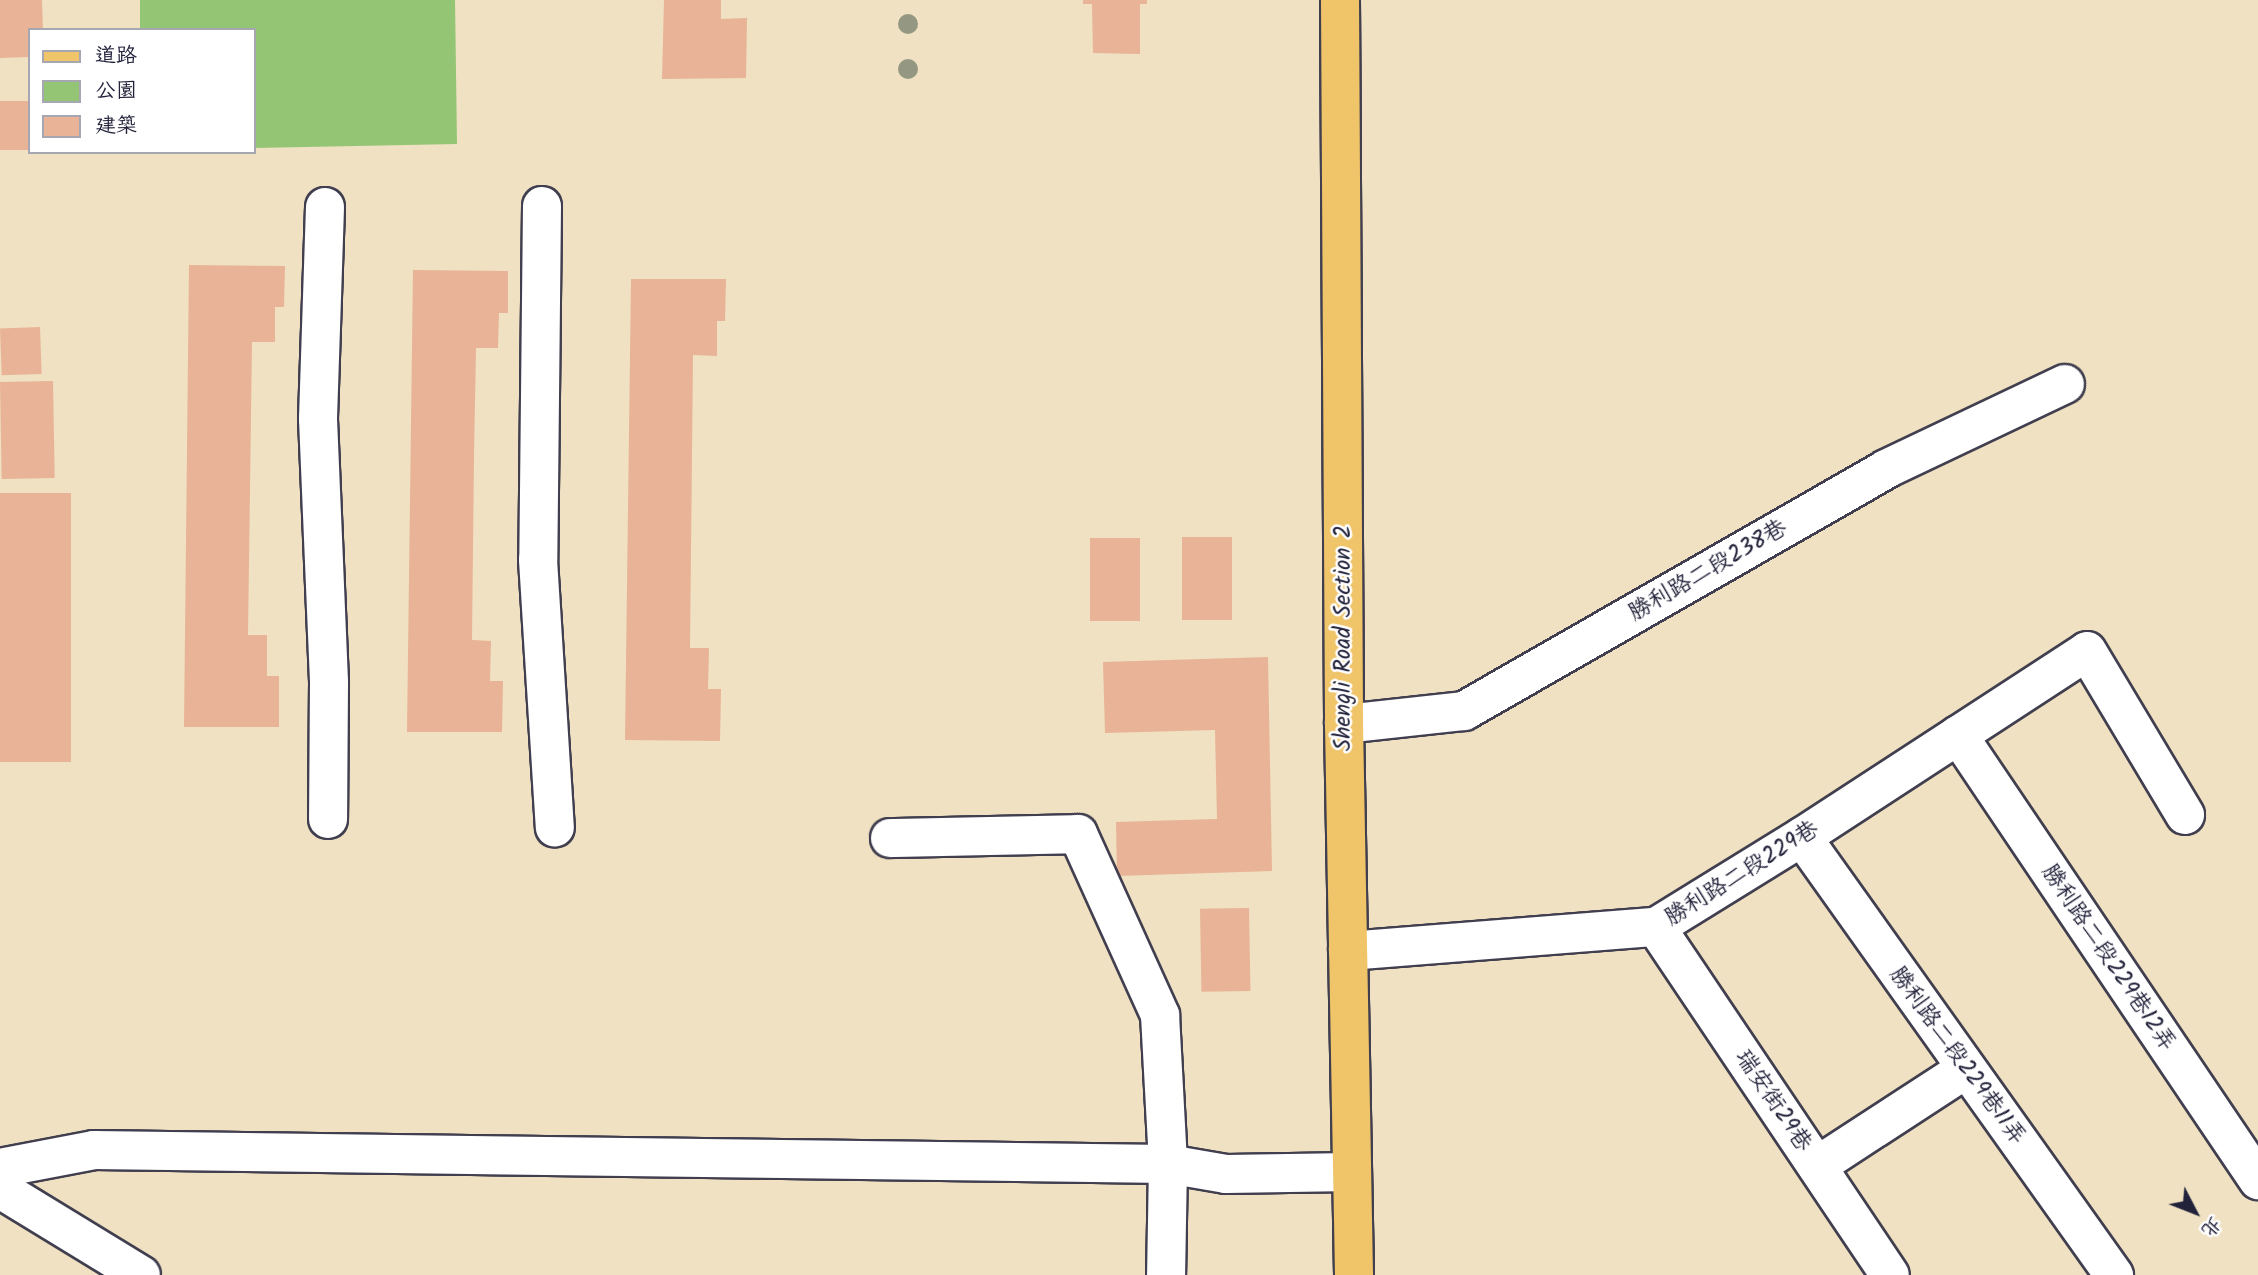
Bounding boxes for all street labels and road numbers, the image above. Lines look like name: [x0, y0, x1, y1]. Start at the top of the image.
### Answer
street label: 勝利路二段238巷: [1624, 514, 1792, 628]
street label: Shengli Road Section 2: [1330, 525, 1358, 751]
street label: 勝利路二段229巷: [1660, 816, 1824, 932]
street label: 勝利路二段229巷12弄: [2035, 859, 2181, 1057]
street label: 勝利路二段229巷11弄: [1883, 962, 2031, 1150]
street label: 瑞安街29巷: [1729, 1045, 1817, 1157]

